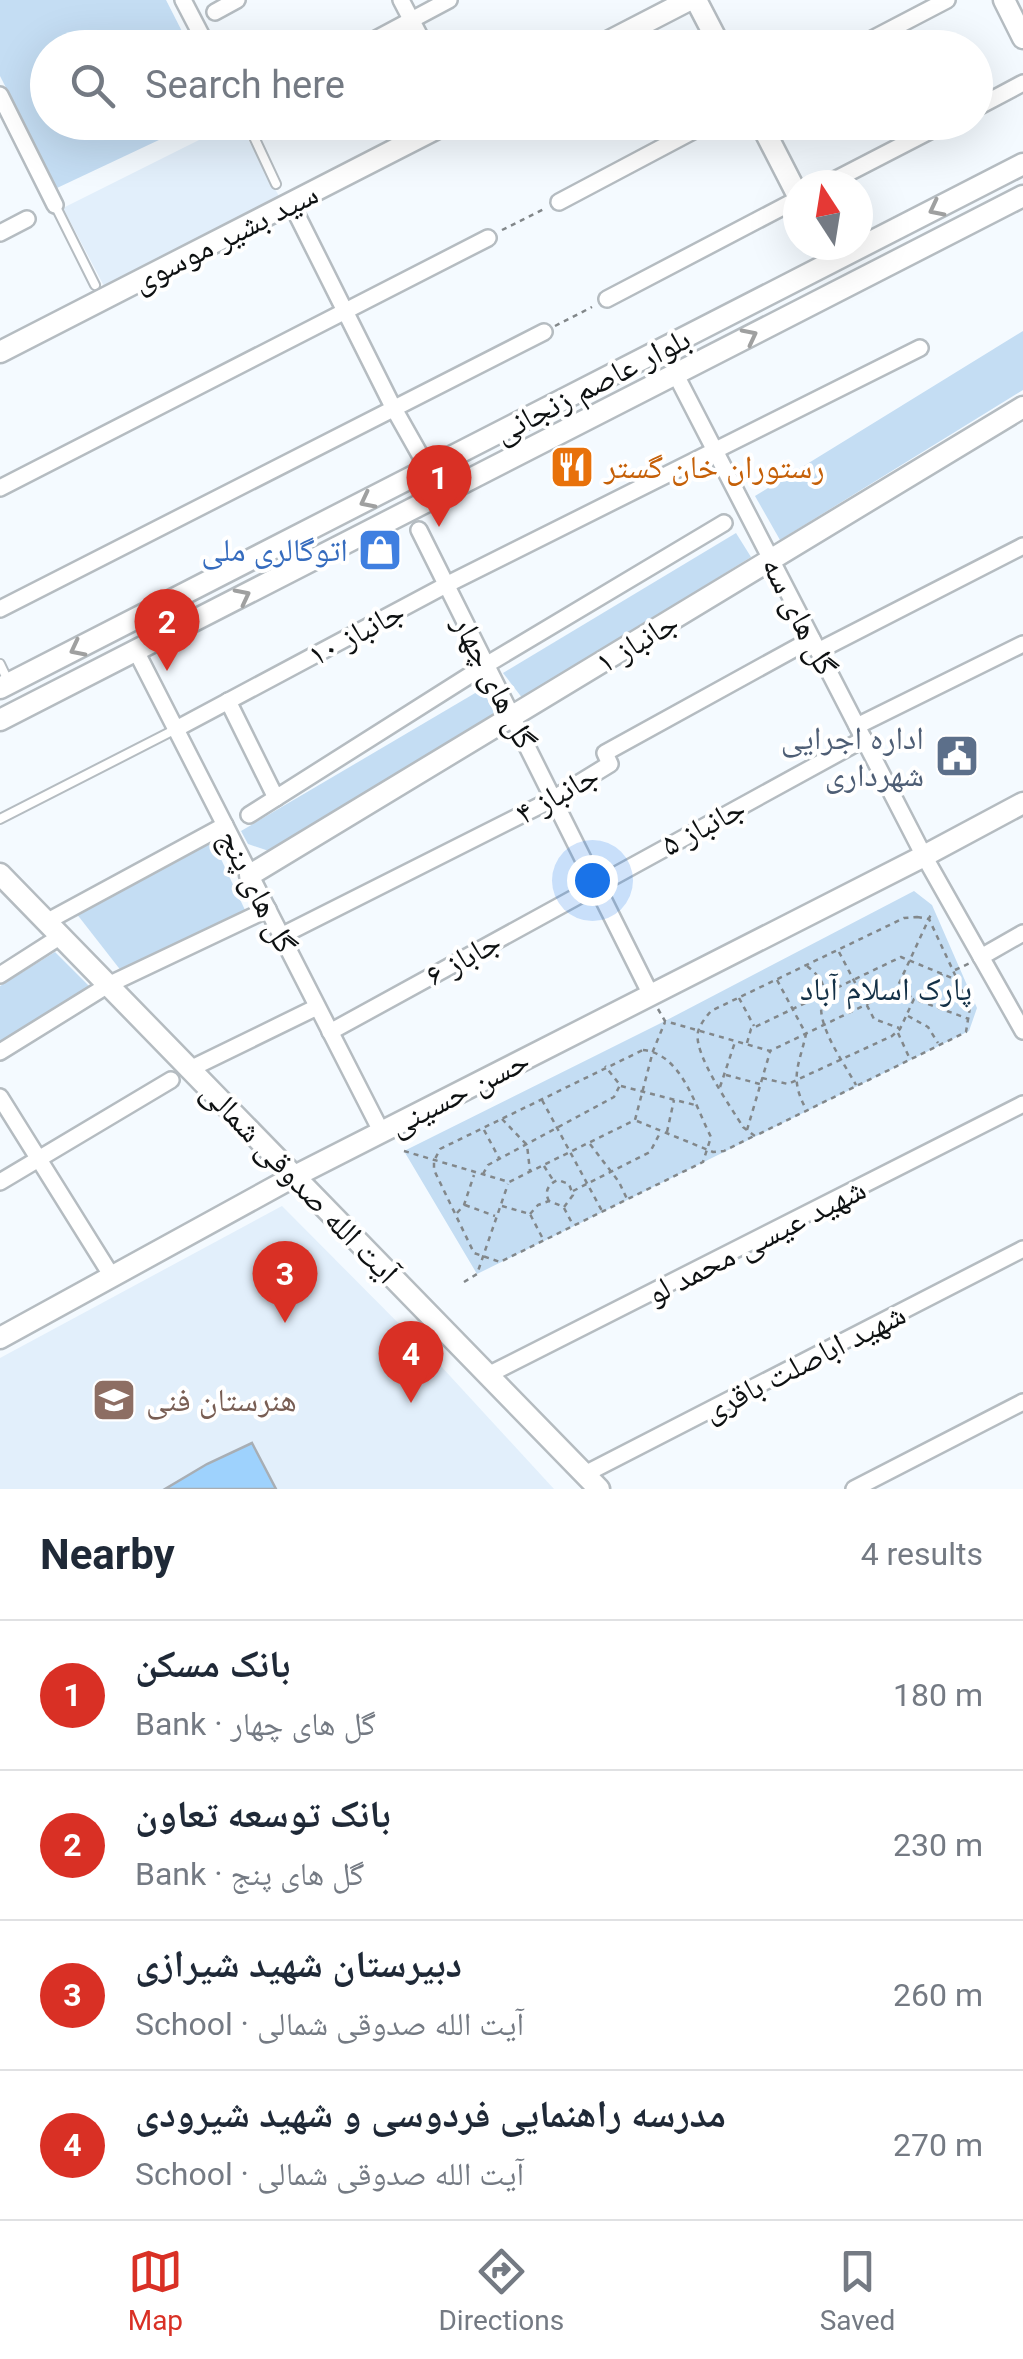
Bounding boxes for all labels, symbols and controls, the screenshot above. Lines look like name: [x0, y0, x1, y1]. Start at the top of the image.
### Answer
search box: [30, 30, 993, 140]
icon: search: [65, 58, 120, 113]
text: Search here: [145, 63, 345, 107]
north arrow: [783, 170, 873, 260]
street label: سید بشیر موسوی: [126, 174, 324, 300]
one-way arrow: [929, 197, 947, 216]
street label: بلوار عاصم زنجانی: [488, 319, 697, 453]
one-way arrow: [740, 328, 758, 348]
pin: 1: [406, 444, 472, 527]
restaurant icon: رستوران خان گستر: [549, 444, 595, 490]
place label: رستوران خان گستر: [603, 448, 825, 486]
one-way arrow: [359, 488, 377, 508]
shop icon: اتوگالری ملی: [357, 527, 403, 573]
place label: اتوگالری ملی: [201, 531, 348, 570]
street label: گل های سه: [753, 550, 846, 682]
pin: 2: [134, 588, 200, 671]
one-way arrow: [232, 589, 250, 608]
street label: جانباز ۱۰: [301, 592, 411, 674]
street label: جانباز ۱: [589, 603, 685, 681]
street label: گل های چهار: [444, 608, 545, 756]
one-way arrow: [70, 637, 88, 656]
place label: اداره اجرایی شهرداری: [781, 719, 924, 794]
public building icon: اداره اجرایی شهرداری: [934, 733, 980, 779]
street label: جانباز ۴: [509, 756, 605, 832]
street label: جانباز ۵: [655, 788, 751, 864]
street label: گل های پنج: [210, 823, 305, 960]
your location: [567, 855, 618, 906]
street label: جاباز ۶: [419, 922, 507, 994]
park label: پارک اسلام آباد: [800, 970, 972, 1010]
street label: حسن حسینی: [382, 1040, 536, 1144]
street label: آیت الله صدوقی شمالی: [193, 1073, 407, 1293]
street label: شهید عیسی محمد لو: [640, 1169, 872, 1313]
pin: 3: [252, 1240, 318, 1323]
street label: شهید اباصلت باقری: [696, 1295, 912, 1429]
pin: 4: [378, 1320, 444, 1403]
school or university icon: هنرستان فنی: [91, 1377, 137, 1423]
place label: هنرستان فنی: [146, 1381, 297, 1420]
text: Nearby: [40, 1530, 175, 1579]
text: 4 results: [861, 1535, 983, 1573]
text: بانک مسکن: [135, 1642, 290, 1686]
text: 1: [63, 1676, 82, 1714]
text: 180 m: [893, 1676, 983, 1714]
text: Bank · گل های چهار: [135, 1705, 376, 1743]
text: بانک توسعه تعاون: [135, 1792, 391, 1836]
text: 2: [63, 1826, 82, 1864]
text: 230 m: [893, 1826, 983, 1864]
text: Bank · گل های پنج: [135, 1855, 364, 1893]
text: دبیرستان شهید شیرازی: [135, 1942, 462, 1986]
text: 3: [63, 1976, 82, 2014]
text: 260 m: [893, 1976, 983, 2014]
text: School · آیت الله صدوقی شمالی: [135, 2005, 524, 2043]
text: مدرسه راهنمایی فردوسی و شهید شیرودی: [135, 2092, 726, 2136]
text: 4: [63, 2126, 82, 2164]
text: 270 m: [893, 2126, 983, 2164]
text: School · آیت الله صدوقی شمالی: [135, 2155, 524, 2193]
tab: Map: [128, 2244, 183, 2337]
tab: Directions: [438, 2244, 564, 2337]
tab: Saved: [820, 2244, 895, 2337]

